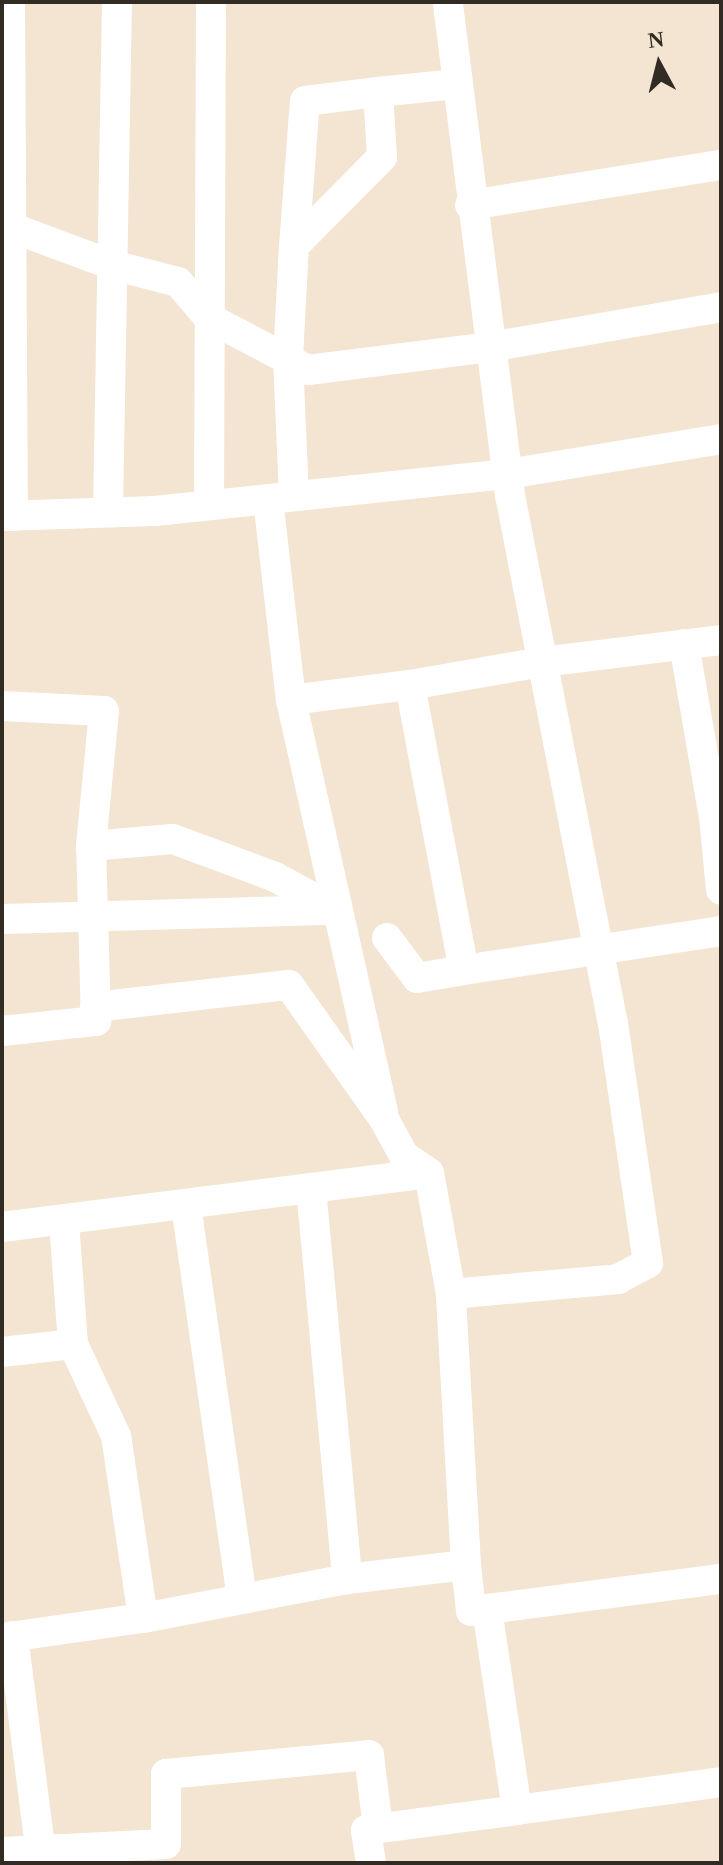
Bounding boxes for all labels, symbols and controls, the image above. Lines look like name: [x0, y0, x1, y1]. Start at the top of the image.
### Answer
north arrow: [619, 24, 699, 104]
text: N: [647, 26, 665, 53]

